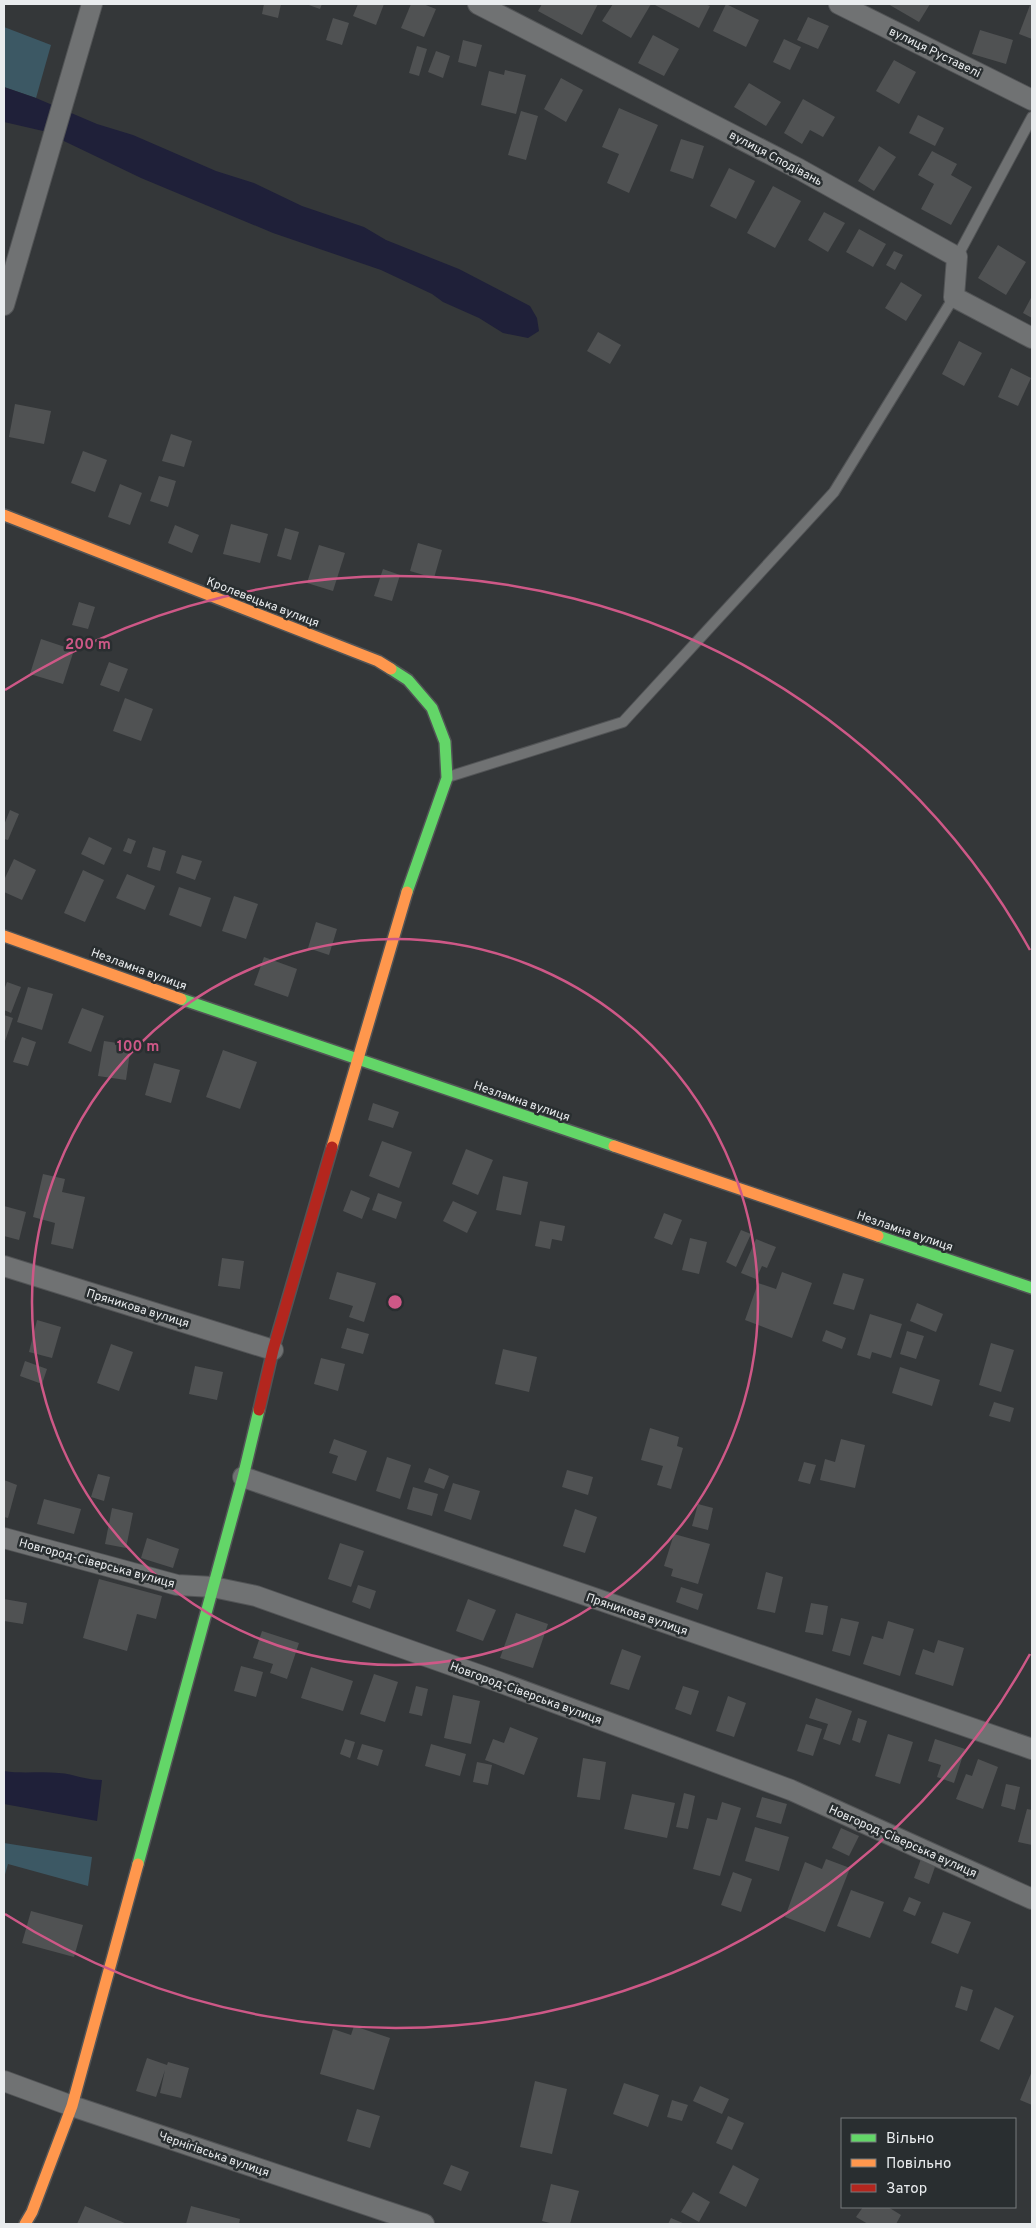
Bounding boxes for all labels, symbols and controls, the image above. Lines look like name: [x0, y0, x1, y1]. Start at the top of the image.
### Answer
street label: вулиця Руставелі: [886, 24, 983, 82]
street label: вулиця Сподівань: [726, 128, 825, 190]
street label: Кролевецька вулиця: [204, 574, 321, 632]
text: 200 m: [65, 636, 111, 655]
street label: Незламна вулиця: [88, 945, 189, 995]
text: 100 m: [117, 1038, 159, 1057]
street label: Незламна вулиця: [471, 1078, 572, 1126]
street label: Незламна вулиця: [854, 1208, 955, 1256]
street label: Пряникова вулиця: [84, 1286, 191, 1332]
centre of rings: [386, 1293, 404, 1311]
street label: Новгород-Сіверська вулиця: [17, 1535, 176, 1592]
street label: Пряникова вулиця: [584, 1590, 690, 1640]
street label: Новгород-Сіверська вулиця: [447, 1659, 604, 1729]
street label: Новгород-Сіверська вулиця: [826, 1802, 979, 1882]
legend: [841, 2118, 1016, 2208]
street label: Чернігівська вулиця: [156, 2128, 271, 2181]
text: Вільно: [886, 2130, 934, 2149]
text: Повільно: [886, 2155, 951, 2174]
text: Затор: [886, 2180, 927, 2199]

